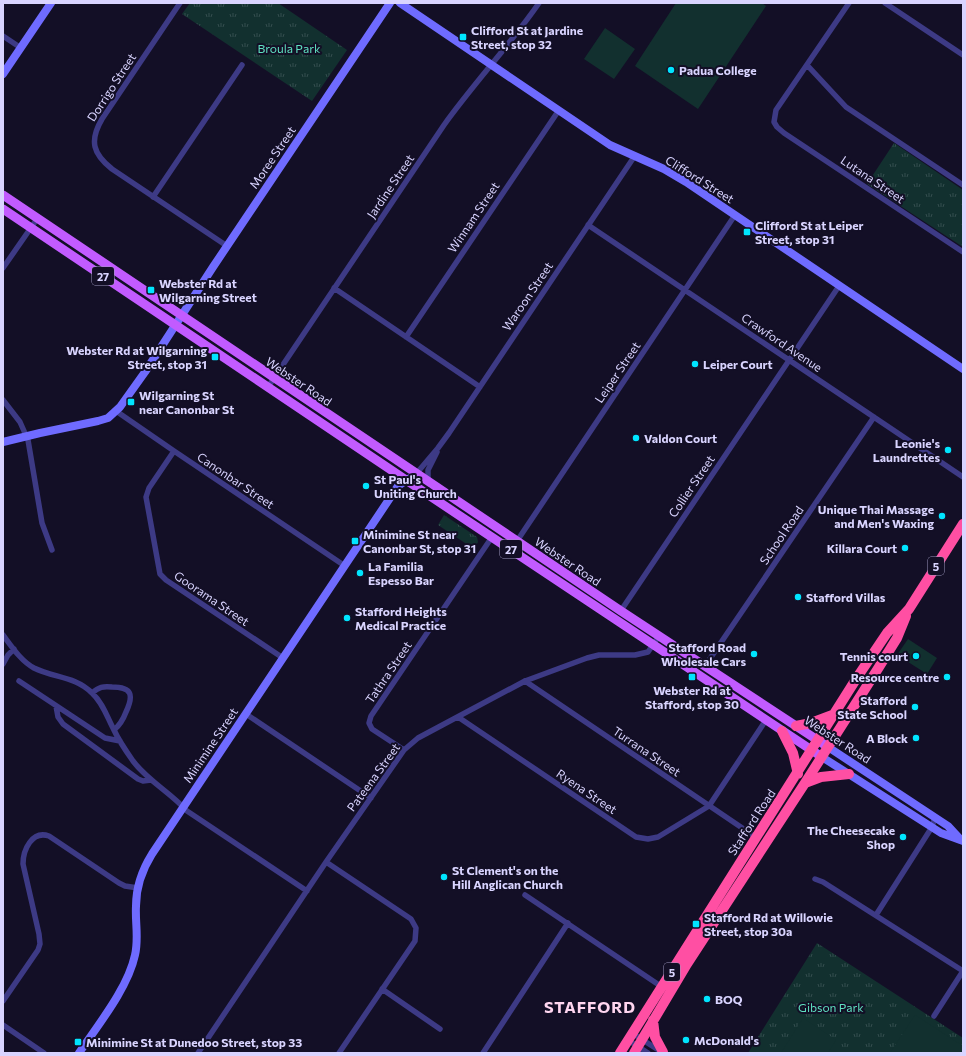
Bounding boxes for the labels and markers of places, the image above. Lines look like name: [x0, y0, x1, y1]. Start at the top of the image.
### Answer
place label: Clifford St at Jardine Street, stop 32: [471, 23, 583, 51]
marker: Clifford St at Jardine Street, stop 32: [458, 32, 468, 42]
place label: Padua College: [679, 63, 757, 77]
marker: Padua College: [666, 65, 676, 75]
place label: Clifford St at Leiper Street, stop 31: [755, 218, 864, 246]
marker: Clifford St at Leiper Street, stop 31: [742, 227, 752, 237]
place label: Webster Rd at Wilgarning Street: [159, 276, 257, 304]
marker: Webster Rd at Wilgarning Street: [146, 285, 156, 295]
place label: Webster Rd at Wilgarning Street, stop 31: [66, 343, 207, 371]
marker: Webster Rd at Wilgarning Street, stop 31: [210, 352, 220, 362]
place label: Leiper Court: [703, 357, 773, 371]
marker: Leiper Court: [690, 359, 700, 369]
place label: Wilgarning St near Canonbar St: [139, 388, 234, 416]
marker: Wilgarning St near Canonbar St: [126, 397, 136, 407]
place label: Valdon Court: [644, 431, 717, 445]
marker: Valdon Court: [631, 433, 641, 443]
place label: Leonie's Laundrettes: [873, 436, 940, 464]
marker: Leonie's Laundrettes: [943, 445, 953, 455]
place label: St Paul's Uniting Church: [374, 472, 457, 500]
marker: St Paul's Uniting Church: [361, 481, 371, 491]
place label: Unique Thai Massage and Men's Waxing: [818, 502, 934, 530]
marker: Unique Thai Massage and Men's Waxing: [937, 511, 947, 521]
place label: Minimine St near Canonbar St, stop 31: [363, 527, 476, 555]
marker: Minimine St near Canonbar St, stop 31: [350, 536, 360, 546]
place label: Killara Court: [827, 541, 897, 555]
marker: Killara Court: [900, 543, 910, 553]
place label: La Familia Espesso Bar: [368, 559, 434, 587]
marker: La Familia Espesso Bar: [355, 568, 365, 578]
place label: Stafford Villas: [806, 590, 886, 604]
marker: Stafford Villas: [793, 592, 803, 602]
place label: Stafford Heights Medical Practice: [355, 604, 447, 632]
marker: Stafford Heights Medical Practice: [342, 613, 352, 623]
place label: Stafford Road Wholesale Cars: [661, 640, 746, 668]
marker: Stafford Road Wholesale Cars: [749, 649, 759, 659]
place label: Tennis court: [840, 649, 908, 663]
marker: Tennis court: [911, 651, 921, 661]
place label: Resource centre: [851, 670, 939, 684]
marker: Webster Rd at Stafford, stop 30: [687, 672, 697, 682]
marker: Resource centre: [942, 672, 952, 682]
place label: Webster Rd at Stafford, stop 30: [645, 683, 739, 711]
place label: Stafford State School: [837, 693, 907, 721]
marker: Stafford State School: [910, 702, 920, 712]
place label: A Block: [866, 731, 908, 745]
marker: A Block: [911, 733, 921, 743]
place label: The Cheesecake Shop: [807, 823, 895, 851]
marker: The Cheesecake Shop: [898, 832, 908, 842]
place label: St Clement's on the Hill Anglican Church: [452, 863, 563, 891]
marker: St Clement's on the Hill Anglican Church: [439, 872, 449, 882]
place label: Stafford Rd at Willowie Street, stop 30a: [704, 910, 833, 938]
marker: Stafford Rd at Willowie Street, stop 30a: [691, 919, 701, 929]
place label: BOQ: [715, 992, 743, 1006]
marker: BOQ: [702, 994, 712, 1004]
place label: McDonald's: [694, 1033, 760, 1047]
place label: Minimine St at Dunedoo Street, stop 33: [86, 1035, 302, 1049]
marker: McDonald's: [681, 1035, 691, 1045]
marker: Minimine St at Dunedoo Street, stop 33: [73, 1037, 83, 1047]

